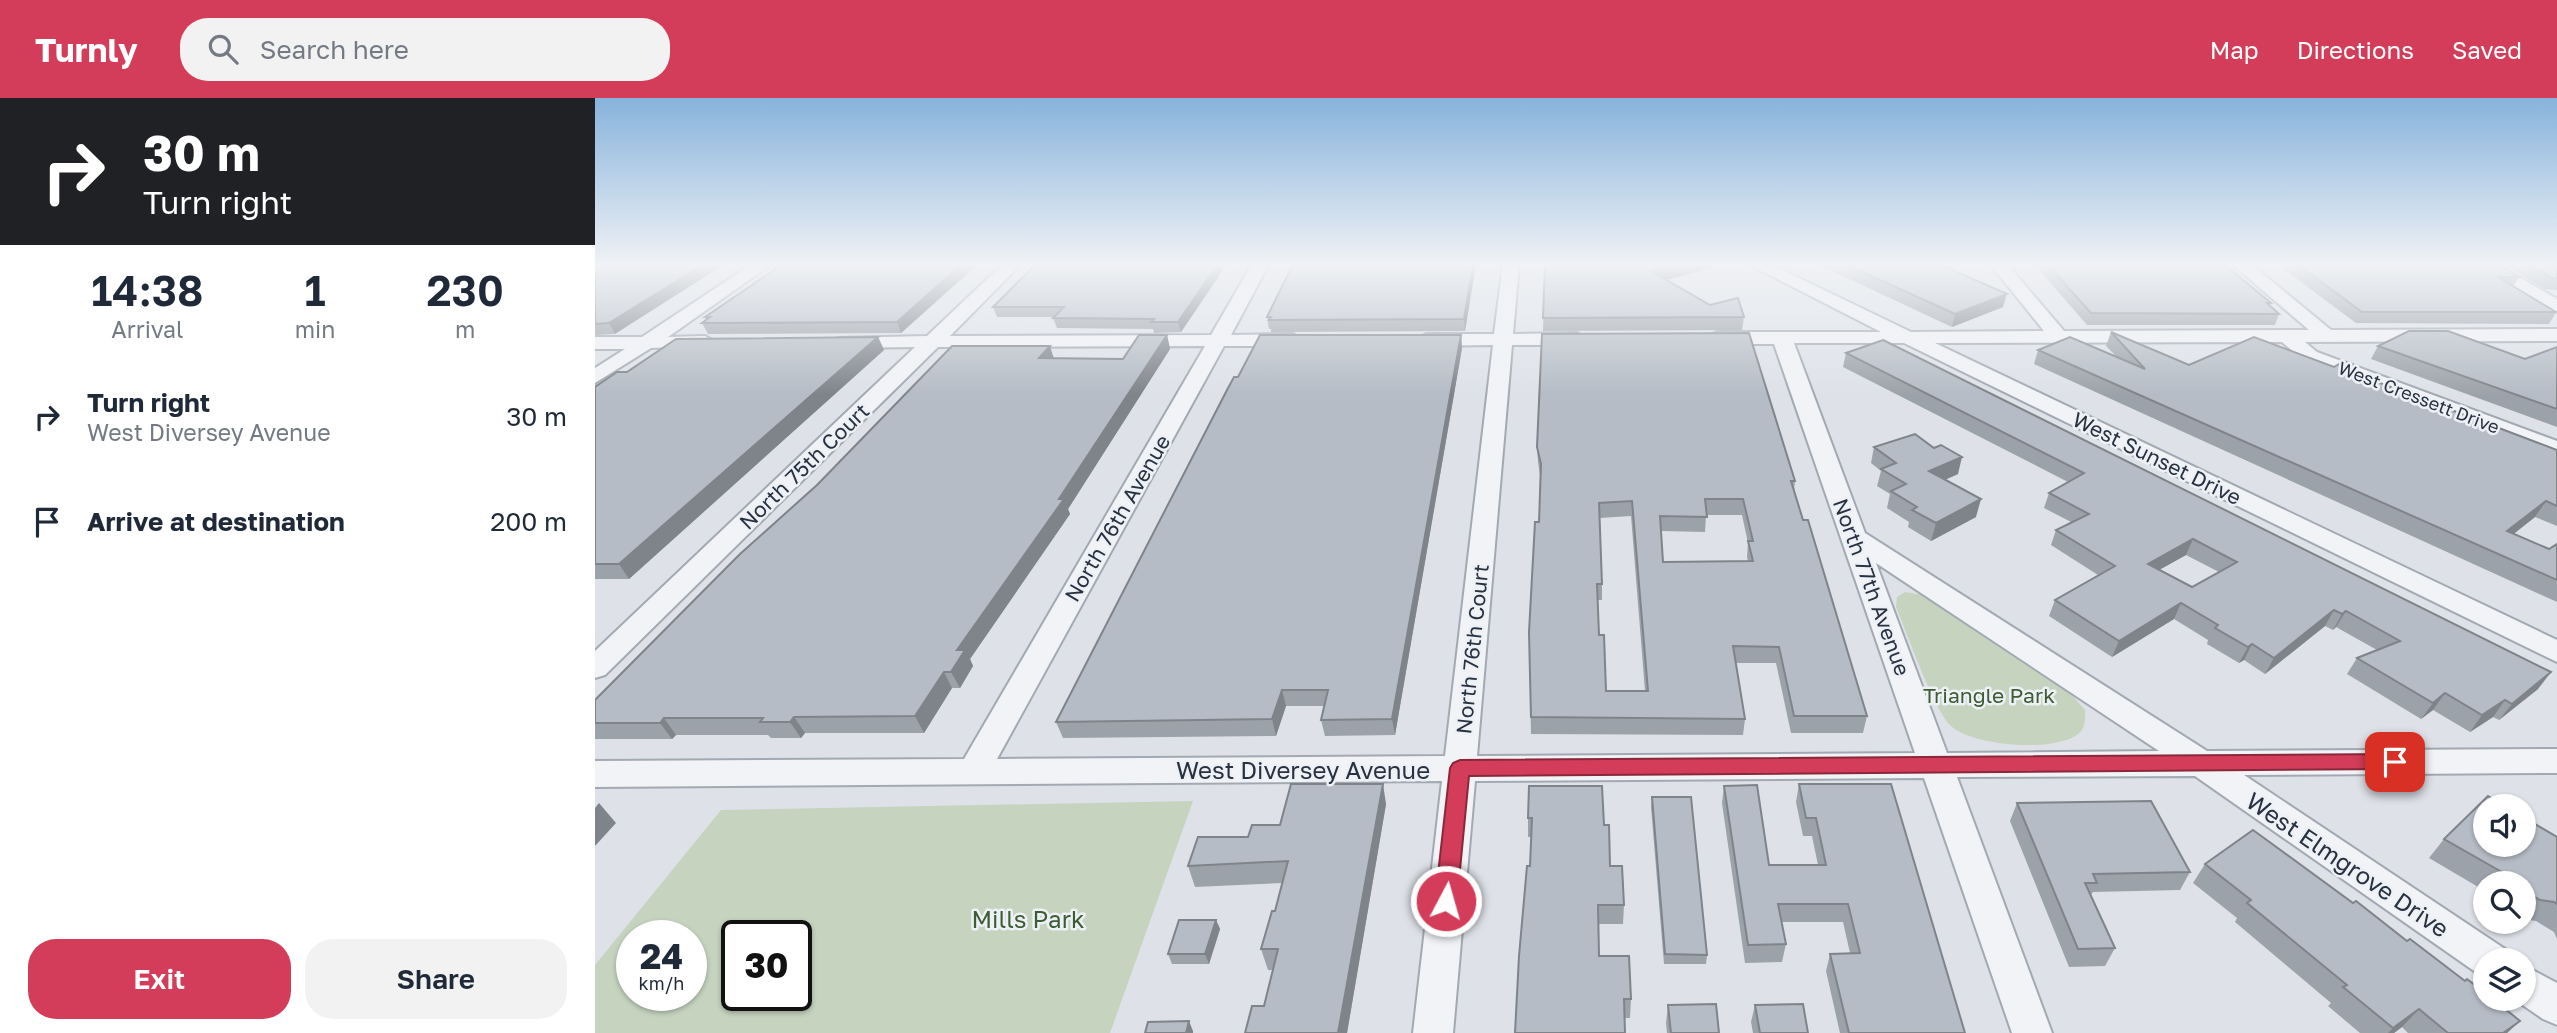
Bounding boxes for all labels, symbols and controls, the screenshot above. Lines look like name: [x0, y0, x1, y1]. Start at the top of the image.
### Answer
search box: [180, 18, 670, 81]
text: Turnly: [35, 30, 138, 69]
icon: search: [204, 30, 242, 68]
text: Search here: [260, 34, 409, 65]
text: Map: [2210, 35, 2259, 64]
text: Directions: [2297, 35, 2414, 64]
text: Saved: [2452, 35, 2522, 64]
text: 30 m: [143, 123, 260, 182]
icon: right: [28, 126, 119, 217]
text: Turn right: [143, 183, 292, 221]
text: 14:38: [91, 265, 204, 315]
text: 1: [304, 265, 326, 315]
text: 230: [426, 265, 504, 315]
text: Arrival: [111, 315, 183, 343]
text: min: [295, 315, 335, 343]
text: m: [455, 315, 475, 343]
street label: West Cressett Drive: [2335, 356, 2503, 438]
text: Turn right: [87, 387, 210, 418]
icon: right: [28, 398, 66, 436]
street label: North 75th Court: [734, 398, 874, 534]
text: 30 m: [506, 401, 567, 432]
street label: West Sunset Drive: [2068, 406, 2246, 510]
text: West Diversey Avenue: [87, 418, 331, 446]
street label: North 76th Avenue: [1059, 430, 1175, 606]
street label: North 77th Avenue: [1828, 495, 1916, 679]
icon: arrive: [28, 503, 66, 541]
text: Arrive at destination: [87, 506, 345, 537]
text: 200 m: [490, 506, 567, 537]
street label: North 76th Court: [1450, 563, 1494, 735]
park label: Triangle Park: [1923, 682, 2055, 708]
pin: [2365, 732, 2425, 792]
icon: arrive: [2376, 743, 2414, 781]
street label: West Diversey Avenue: [1176, 755, 1430, 784]
street label: West Elmgrove Drive: [2241, 785, 2455, 943]
map controls: [2473, 794, 2536, 1011]
button: sound: [2473, 794, 2536, 857]
position arrow: [1409, 864, 1483, 938]
button: search: [2473, 871, 2536, 934]
park label: Mills Park: [971, 904, 1085, 933]
speed limit sign: 30: [721, 920, 812, 1011]
text: 24: [640, 935, 683, 977]
button: Exit: [28, 939, 291, 1019]
button: Share: [305, 939, 567, 1019]
button: layers: [2473, 948, 2536, 1011]
text: km/h: [639, 972, 684, 994]

